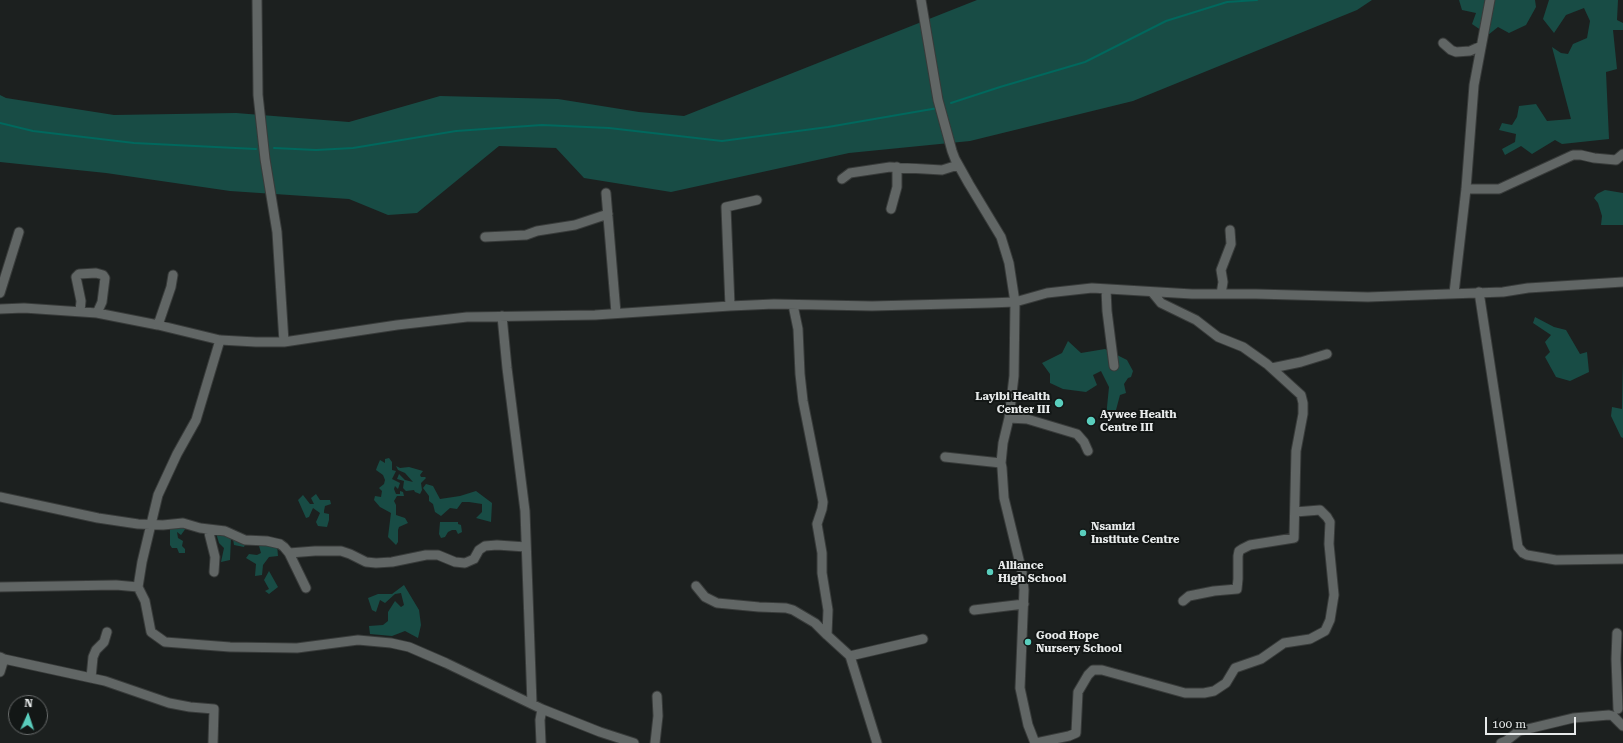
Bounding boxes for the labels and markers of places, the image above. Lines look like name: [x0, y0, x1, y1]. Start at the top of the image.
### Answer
place label: Layibi Health Center III: [975, 390, 1050, 416]
marker: Layibi Health Center III: [1053, 397, 1065, 409]
place label: Aywee Health Centre III: [1100, 408, 1177, 434]
marker: Aywee Health Centre III: [1085, 415, 1097, 427]
place label: Nsamizi Institute Centre: [1091, 520, 1179, 546]
marker: Nsamizi Institute Centre: [1078, 528, 1088, 538]
place label: Alliance High School: [998, 559, 1066, 585]
marker: Alliance High School: [985, 567, 995, 577]
place label: Good Hope Nursery School: [1036, 629, 1122, 655]
marker: Good Hope Nursery School: [1023, 637, 1033, 647]

